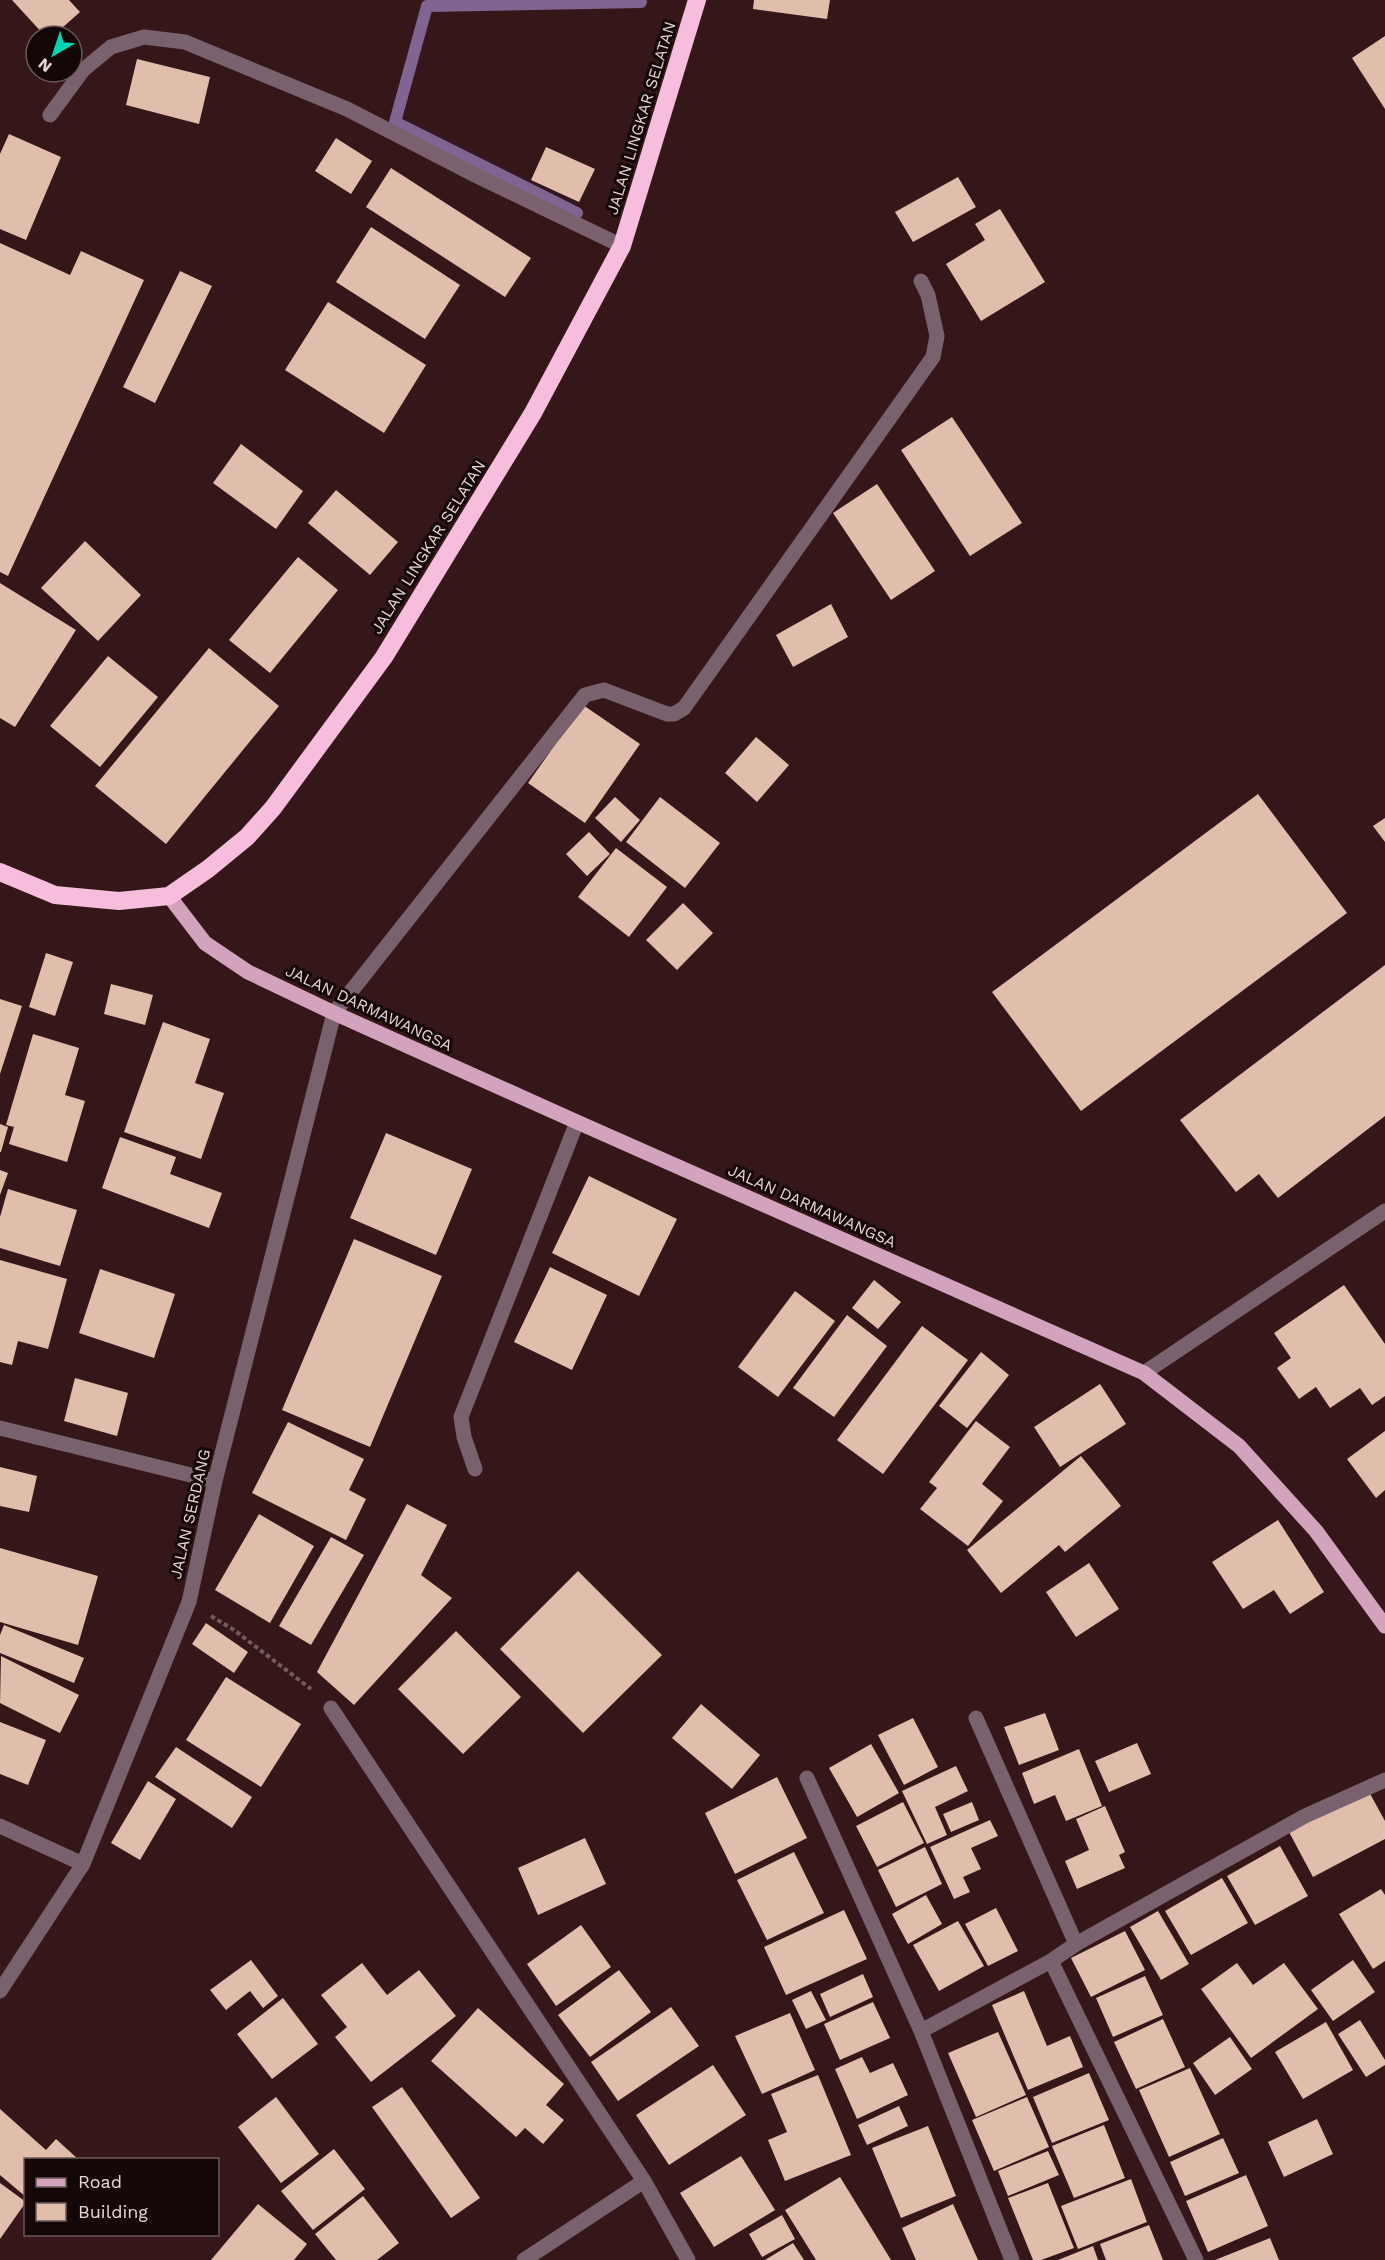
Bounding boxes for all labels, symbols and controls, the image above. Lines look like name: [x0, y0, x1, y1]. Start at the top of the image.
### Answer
street label: JALAN LINGKAR SELATAN: [603, 19, 679, 217]
north arrow: [24, 24, 84, 84]
text: N: [34, 54, 55, 76]
street label: JALAN LINGKAR SELATAN: [367, 457, 489, 637]
street label: JALAN DARMAWANGSA: [283, 961, 456, 1055]
street label: JALAN DARMAWANGSA: [725, 1160, 899, 1252]
street label: JALAN SERDANG: [166, 1447, 214, 1581]
legend: [24, 2158, 219, 2236]
text: Road: [78, 2171, 122, 2192]
text: Building: [78, 2201, 148, 2222]

